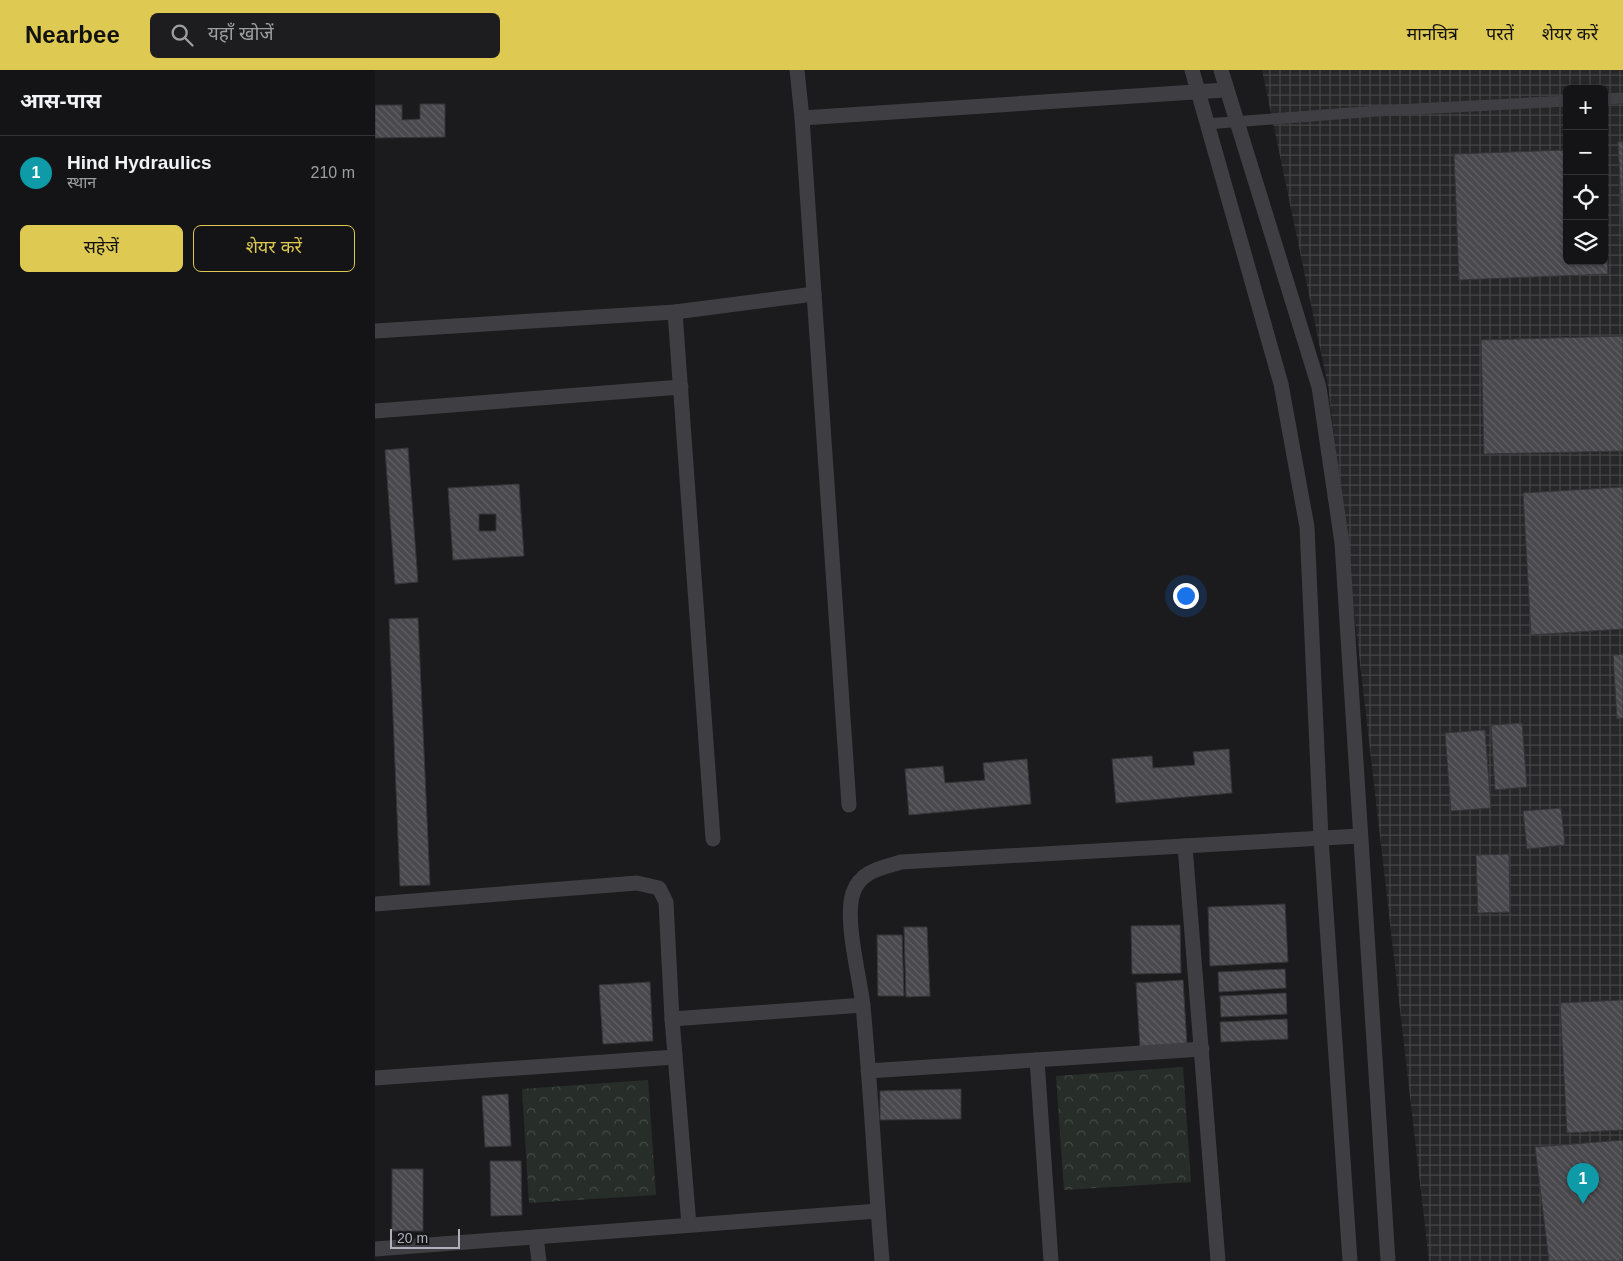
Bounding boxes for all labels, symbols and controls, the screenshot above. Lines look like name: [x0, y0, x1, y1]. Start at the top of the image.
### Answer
search box: [150, 13, 500, 58]
text: Nearbee: [25, 21, 120, 48]
icon: search: [168, 21, 196, 49]
text: यहाँ खोजें: [208, 23, 274, 44]
text: मानचित्र: [1406, 24, 1458, 44]
text: परतें: [1486, 24, 1514, 44]
text: शेयर करें: [1542, 24, 1598, 44]
map controls: [1563, 85, 1608, 265]
button: +: [1563, 85, 1608, 130]
text: आस-पास: [20, 89, 101, 112]
button: −: [1563, 130, 1608, 175]
text: Hind Hydraulics: [67, 152, 212, 173]
text: 1: [32, 164, 40, 181]
text: 210 m: [311, 164, 355, 181]
text: स्थान: [67, 174, 96, 191]
button: locate: [1563, 175, 1608, 220]
button: layers: [1563, 220, 1608, 265]
button: सहेजें: [20, 225, 183, 272]
button: शेयर करें: [193, 225, 355, 272]
your location: [1173, 583, 1199, 609]
pin: 1: [1567, 1163, 1599, 1204]
scale bar: [390, 1226, 460, 1249]
text: 20 m: [397, 1230, 428, 1246]

